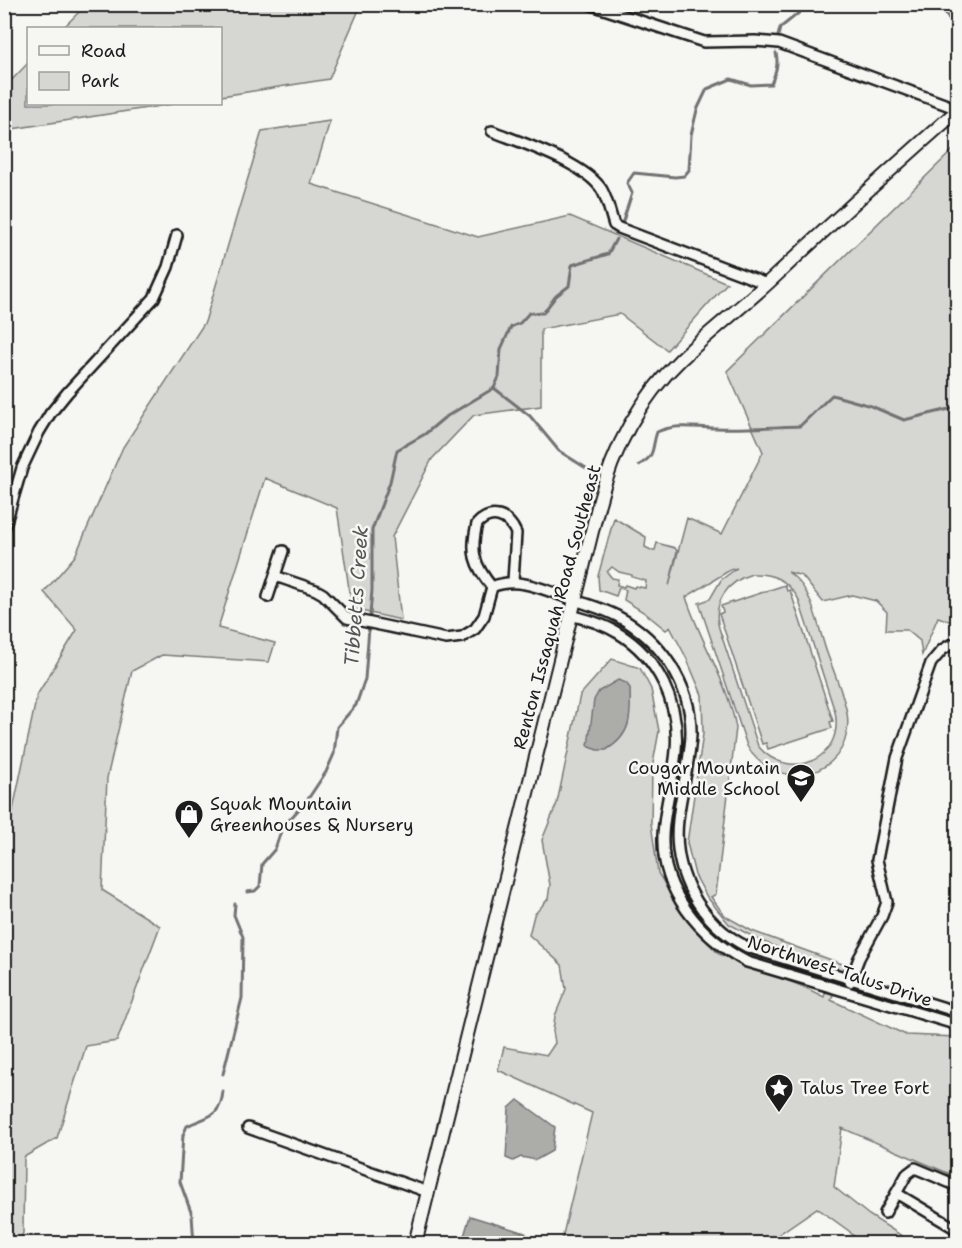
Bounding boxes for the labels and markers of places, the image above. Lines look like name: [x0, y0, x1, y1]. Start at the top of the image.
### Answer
place label: Cougar Mountain Middle School: [628, 756, 781, 801]
school or university icon: Cougar Mountain Middle School: [785, 762, 817, 804]
place label: Squak Mountain Greenhouses & Nursery: [210, 792, 414, 837]
shop icon: Squak Mountain Greenhouses & Nursery: [173, 798, 205, 840]
place icon: Talus Tree Fort: [763, 1072, 795, 1114]
place label: Talus Tree Fort: [800, 1076, 930, 1100]

